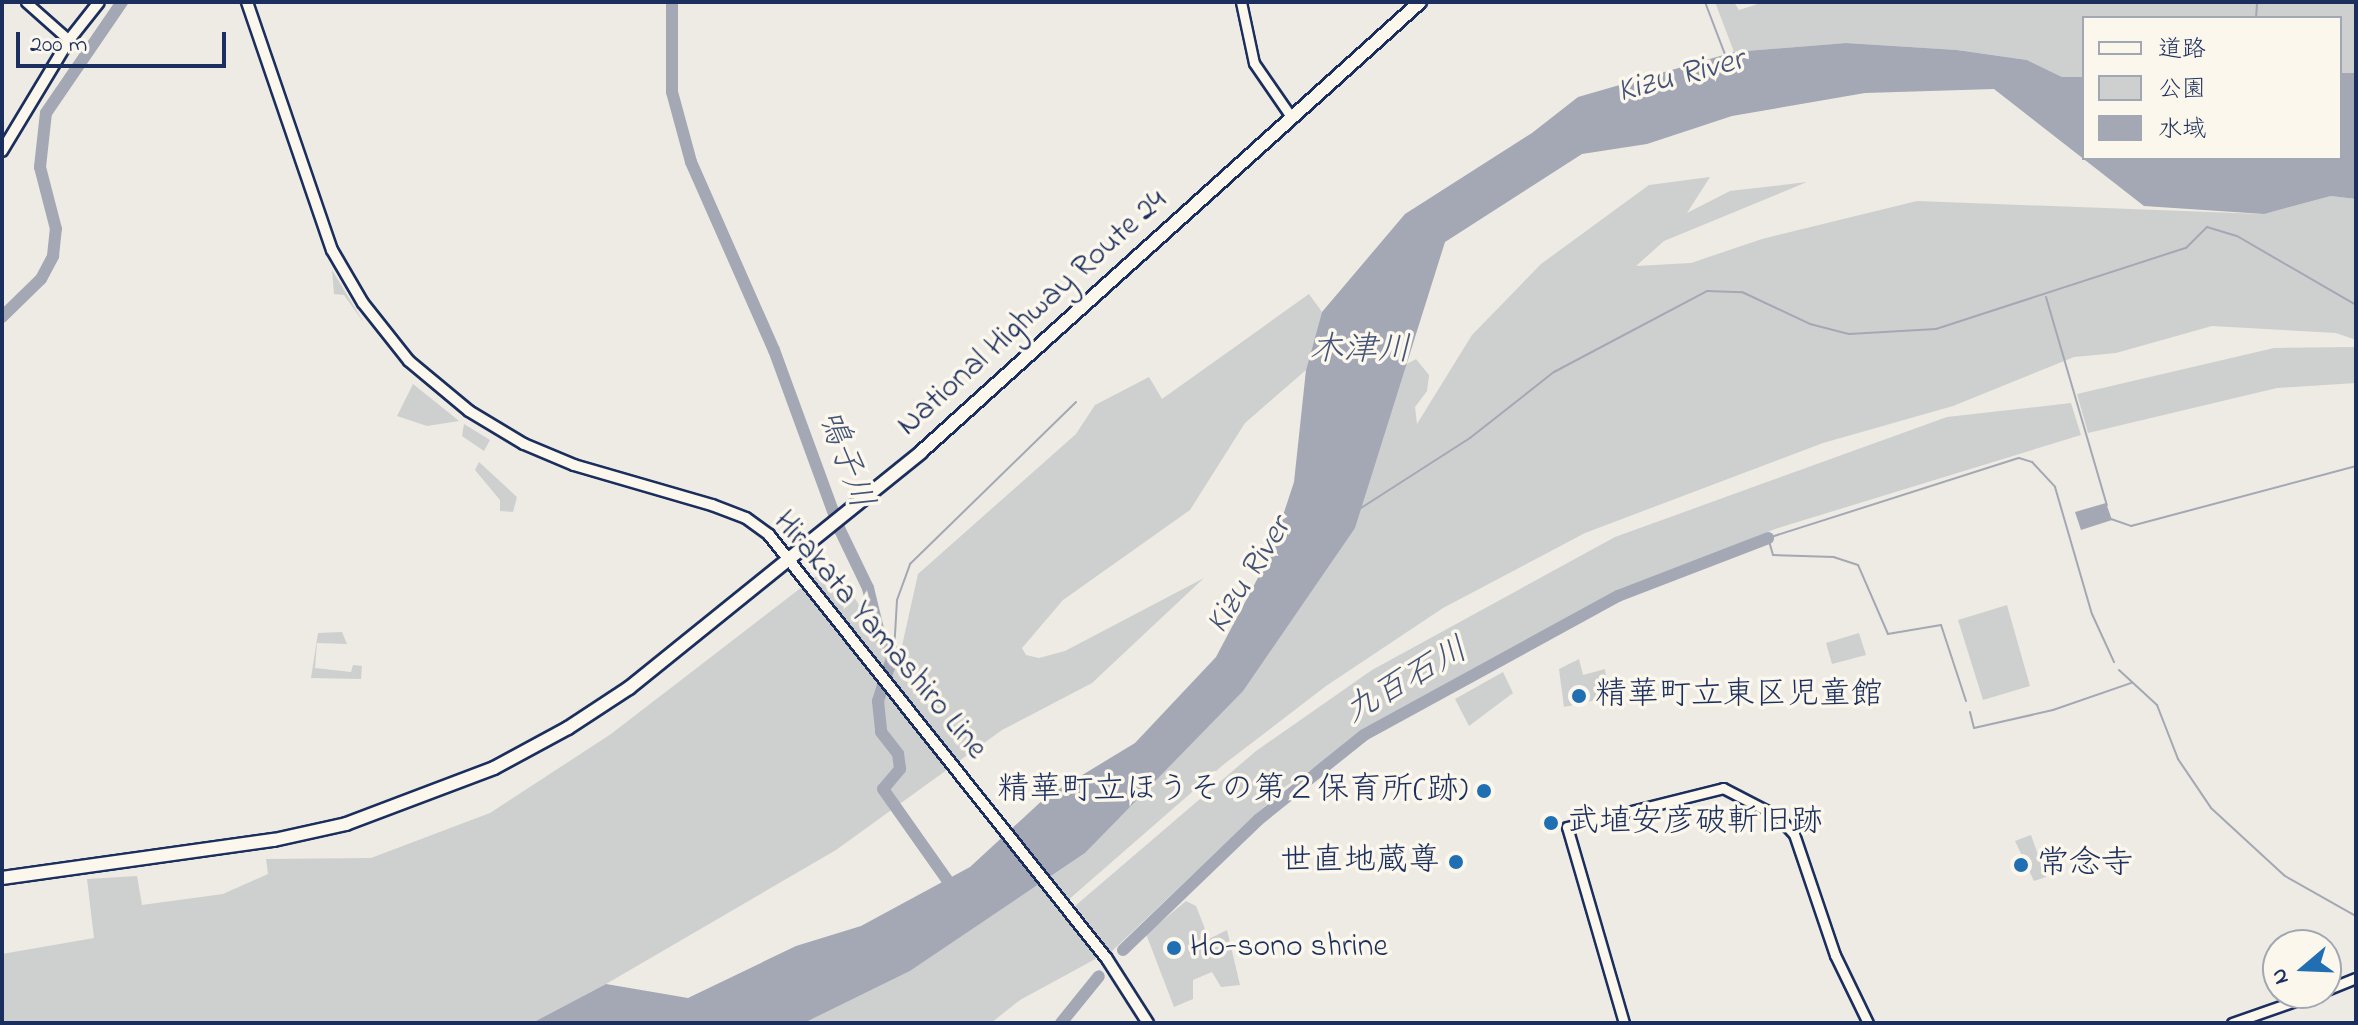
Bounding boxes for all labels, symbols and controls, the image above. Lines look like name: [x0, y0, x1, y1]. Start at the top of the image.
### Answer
scale bar: [20, 16, 230, 66]
legend: [2082, 16, 2342, 160]
text: 200 m: [30, 28, 87, 63]
text: 道路: [2158, 33, 2206, 68]
water label: Kizu River: [1613, 41, 1749, 113]
text: 公園: [2158, 73, 2206, 108]
text: 水域: [2158, 113, 2206, 148]
street label: National Highway Route 24: [890, 183, 1176, 445]
water label: 木津川: [1309, 332, 1411, 372]
water label: 鳴子川: [807, 405, 881, 515]
street label: Hirakata Yamashiro Line: [764, 504, 994, 768]
water label: Kizu River: [1198, 510, 1302, 642]
water label: 九百石川: [1338, 630, 1476, 734]
place label: 精華町立東区児童館: [1595, 677, 1883, 715]
marker: 精華町立東区児童館: [1570, 687, 1588, 705]
place label: 精華町立ほうその第２保育所(跡): [997, 772, 1468, 810]
marker: 精華町立ほうその第２保育所(跡): [1475, 782, 1493, 800]
place label: 武埴安彦破斬旧跡: [1567, 804, 1823, 842]
marker: 武埴安彦破斬旧跡: [1542, 814, 1560, 832]
place label: 世直地蔵尊: [1280, 843, 1440, 881]
place label: 常念寺: [2037, 846, 2133, 884]
marker: 世直地蔵尊: [1447, 853, 1465, 871]
marker: 常念寺: [2012, 856, 2030, 874]
place label: Ho-sono shrine: [1190, 929, 1388, 967]
north arrow: [2262, 929, 2342, 1009]
marker: Ho-sono shrine: [1165, 939, 1183, 957]
text: N: [2264, 964, 2299, 988]

